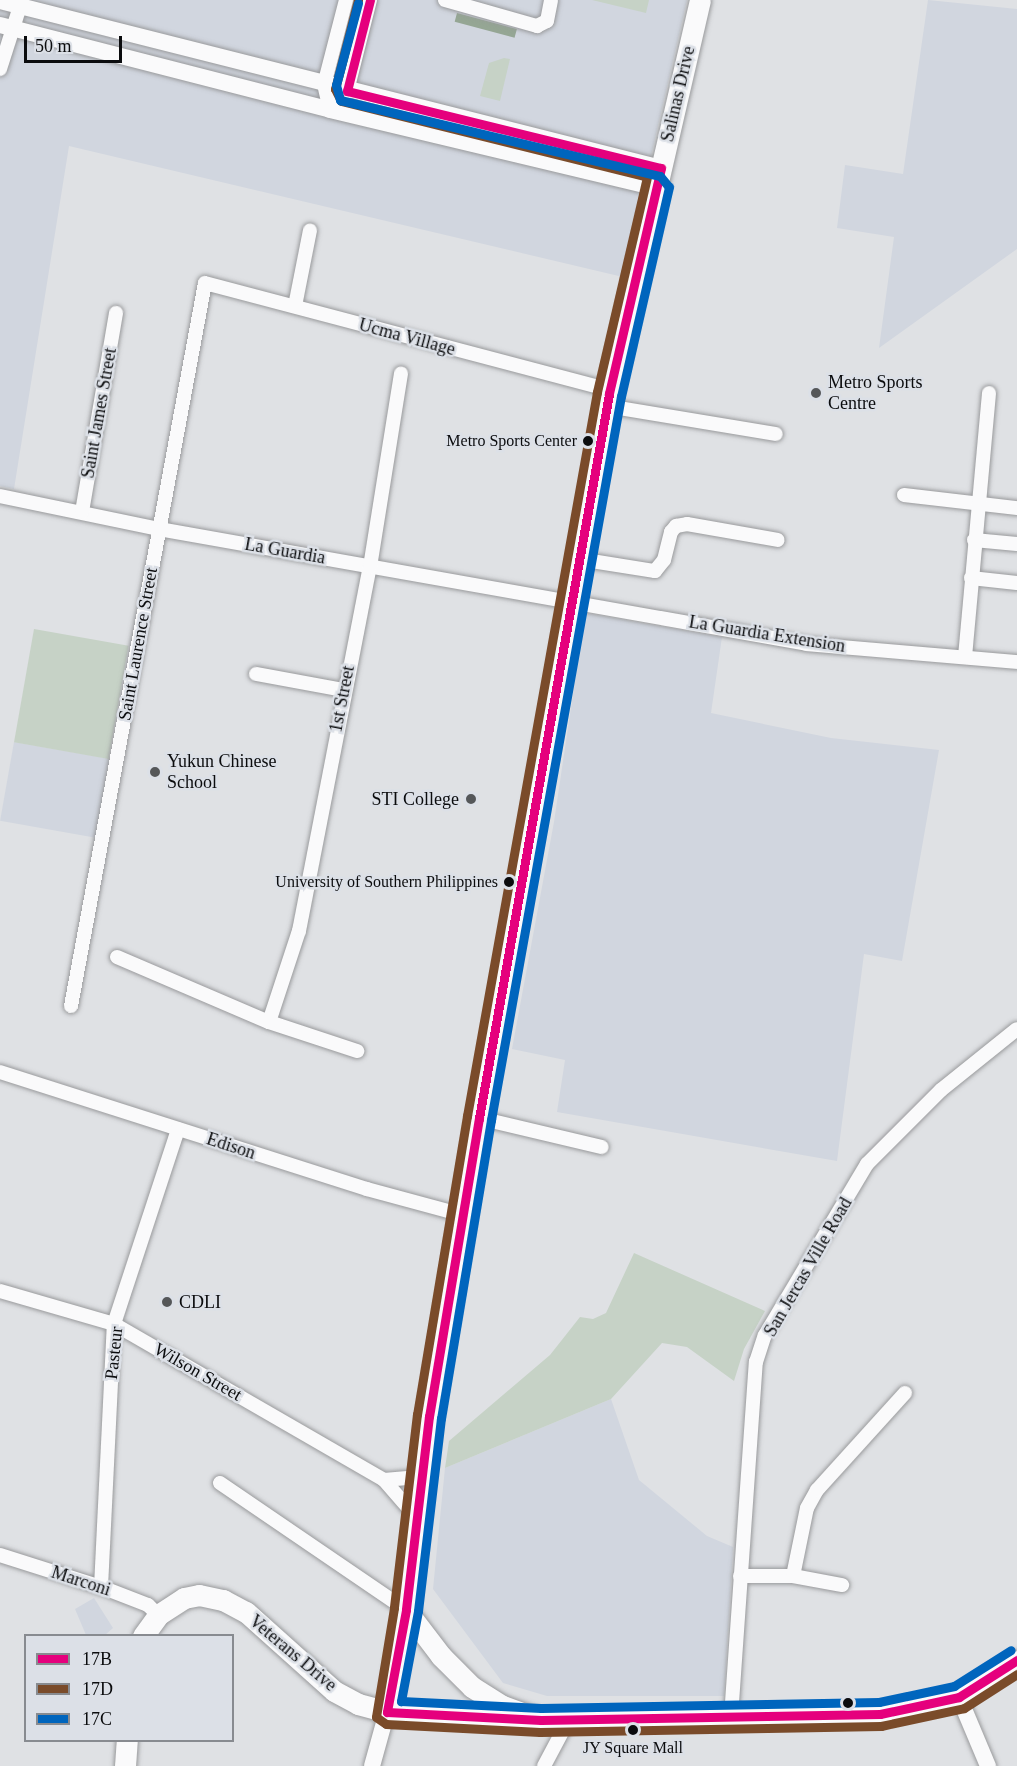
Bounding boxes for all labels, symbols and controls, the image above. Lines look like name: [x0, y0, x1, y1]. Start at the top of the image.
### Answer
scale bar: [27, 24, 124, 62]
text: 50 m: [35, 36, 72, 56]
street label: Salinas Drive: [655, 39, 701, 149]
street label: Ucma Village: [352, 313, 462, 361]
street label: Saint James Street: [75, 334, 123, 492]
place label: Metro Sports Centre: [828, 372, 936, 415]
marker: Metro Sports Centre: [809, 386, 823, 400]
place label: Metro Sports Center: [428, 431, 577, 451]
marker: Metro Sports Center: [582, 435, 594, 447]
street label: La Guardia: [239, 533, 331, 569]
street label: Saint Laurence Street: [112, 554, 164, 734]
street label: La Guardia Extension: [679, 610, 855, 658]
street label: 1st Street: [324, 658, 360, 740]
place label: Yukun Chinese School: [167, 751, 289, 794]
marker: Yukun Chinese School: [148, 765, 162, 779]
place label: STI College: [367, 788, 459, 810]
marker: STI College: [464, 792, 478, 806]
place label: University of Southern Philippines: [244, 872, 498, 892]
marker: University of Southern Philippines: [503, 876, 515, 888]
street label: Edison: [201, 1127, 261, 1165]
street label: San Jercas Ville Road: [755, 1185, 861, 1349]
place label: CDLI: [179, 1291, 218, 1313]
marker: CDLI: [160, 1295, 174, 1309]
street label: Pasteur: [100, 1321, 128, 1385]
street label: Wilson Street: [145, 1335, 251, 1409]
street label: Marconi: [46, 1560, 116, 1602]
street label: Veterans Drive: [240, 1606, 346, 1700]
legend: [24, 1634, 234, 1742]
text: 17B: [82, 1649, 112, 1669]
text: 17D: [82, 1679, 113, 1699]
unlabelled marker: [842, 1697, 854, 1709]
text: 17C: [82, 1709, 112, 1729]
marker: JY Square Mall: [627, 1724, 639, 1736]
place label: JY Square Mall: [579, 1738, 687, 1758]

